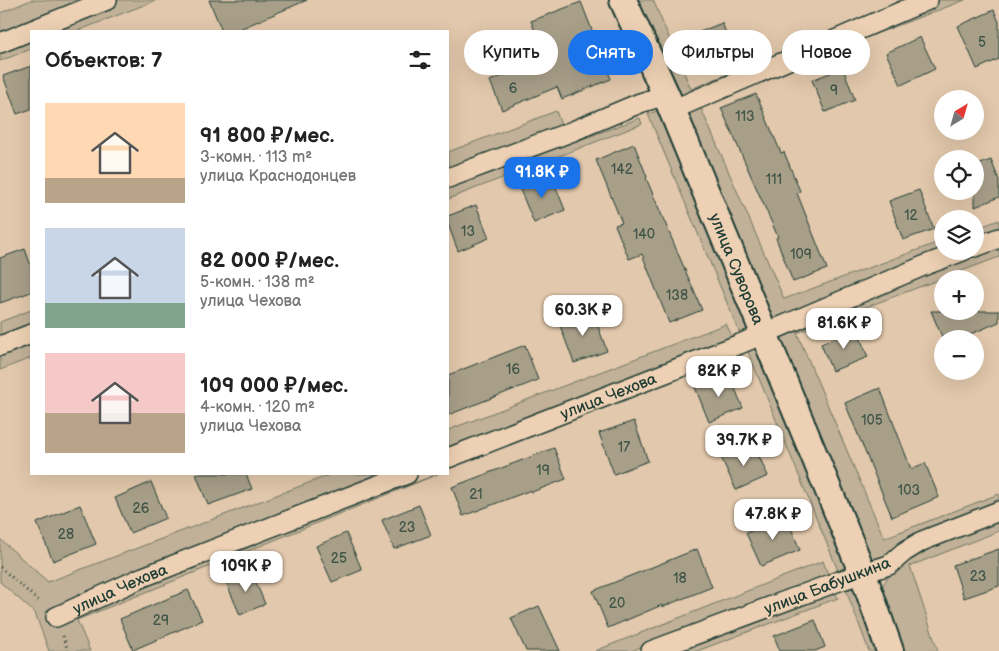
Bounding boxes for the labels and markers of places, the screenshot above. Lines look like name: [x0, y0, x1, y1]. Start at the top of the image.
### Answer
pin: 91.8K ₽: [496, 156, 588, 199]
pin: 60.3K ₽: [537, 294, 629, 337]
pin: 81.6K ₽: [798, 308, 890, 350]
pin: 82K ₽: [684, 356, 754, 398]
pin: 39.7K ₽: [698, 424, 790, 467]
pin: 47.8K ₽: [727, 498, 819, 541]
pin: 109K ₽: [205, 550, 287, 593]

